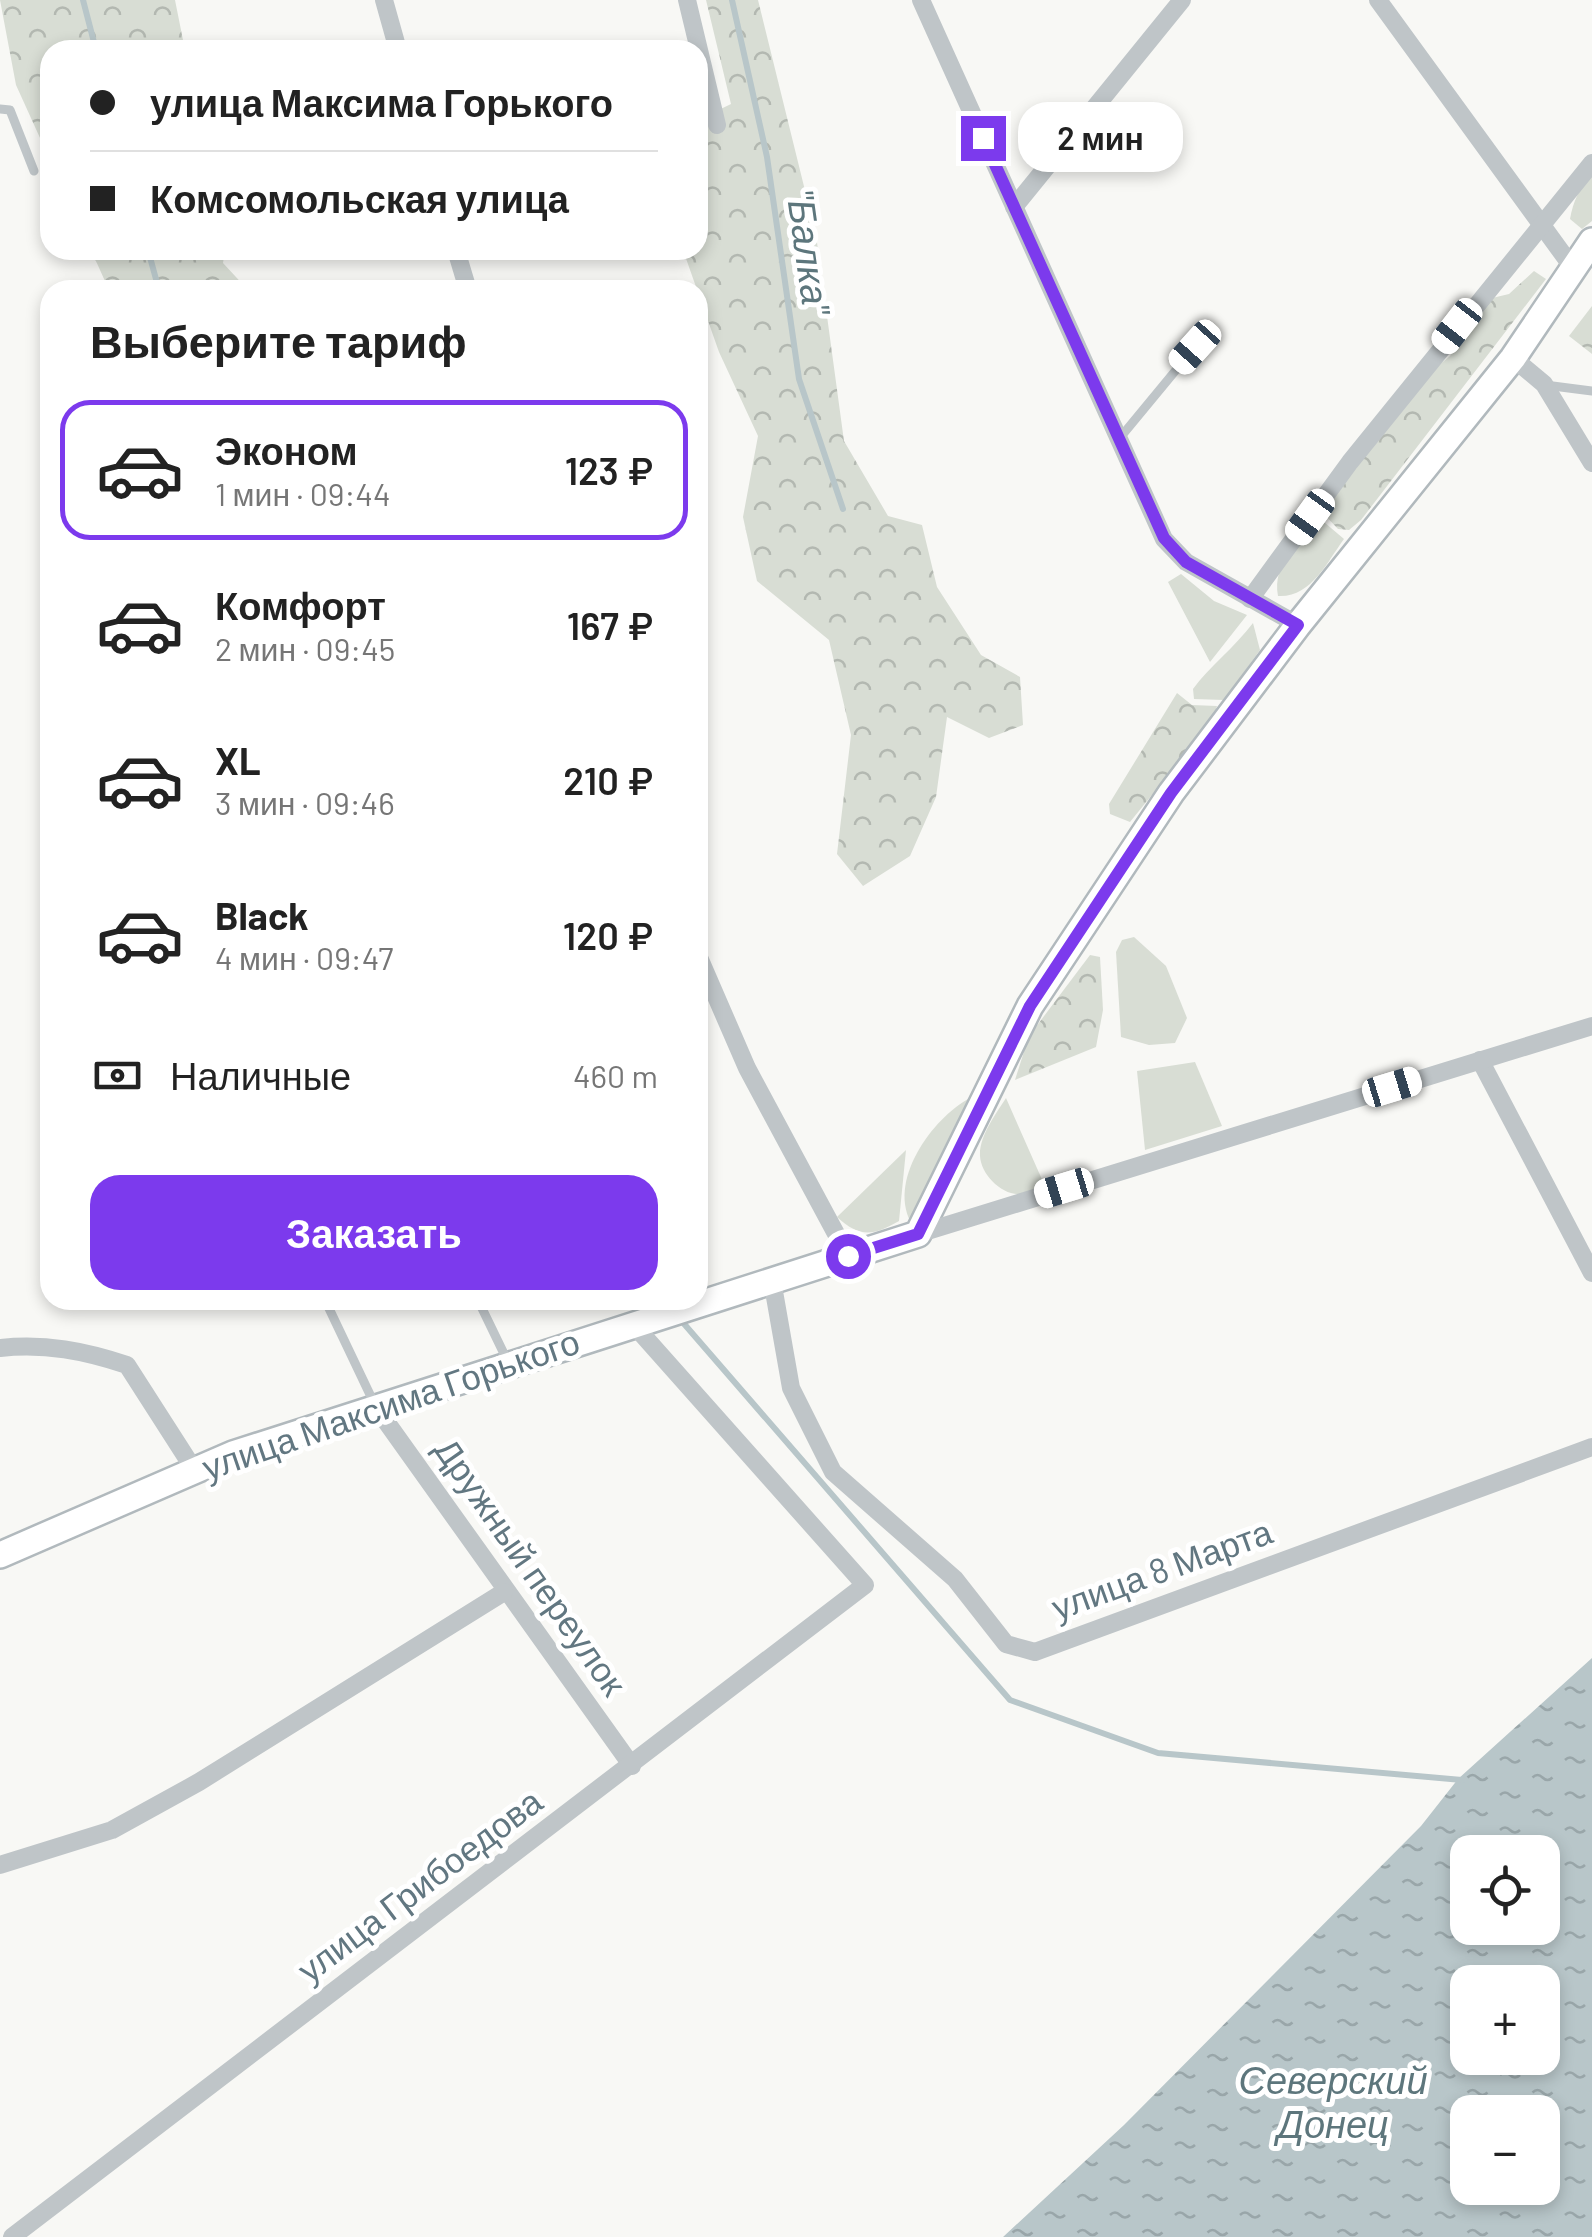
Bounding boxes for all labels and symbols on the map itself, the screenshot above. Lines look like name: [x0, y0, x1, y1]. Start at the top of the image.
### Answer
callout: 2 мин: [1018, 103, 1183, 173]
route end: [961, 116, 1006, 161]
water label: "Балка": [778, 186, 842, 319]
car: [1427, 293, 1487, 359]
car: [1164, 315, 1226, 379]
car: [1280, 484, 1340, 550]
car: [1359, 1064, 1425, 1110]
car: [1031, 1165, 1097, 1211]
route start: [826, 1234, 871, 1279]
street label: улица Максима Горького: [196, 1319, 584, 1487]
street label: Дружный переулок: [427, 1429, 637, 1703]
street label: улица 8 Марта: [1045, 1509, 1278, 1627]
street label: улица Грибоедова: [288, 1779, 550, 1990]
water label: Северский Донец: [1238, 2056, 1428, 2146]

